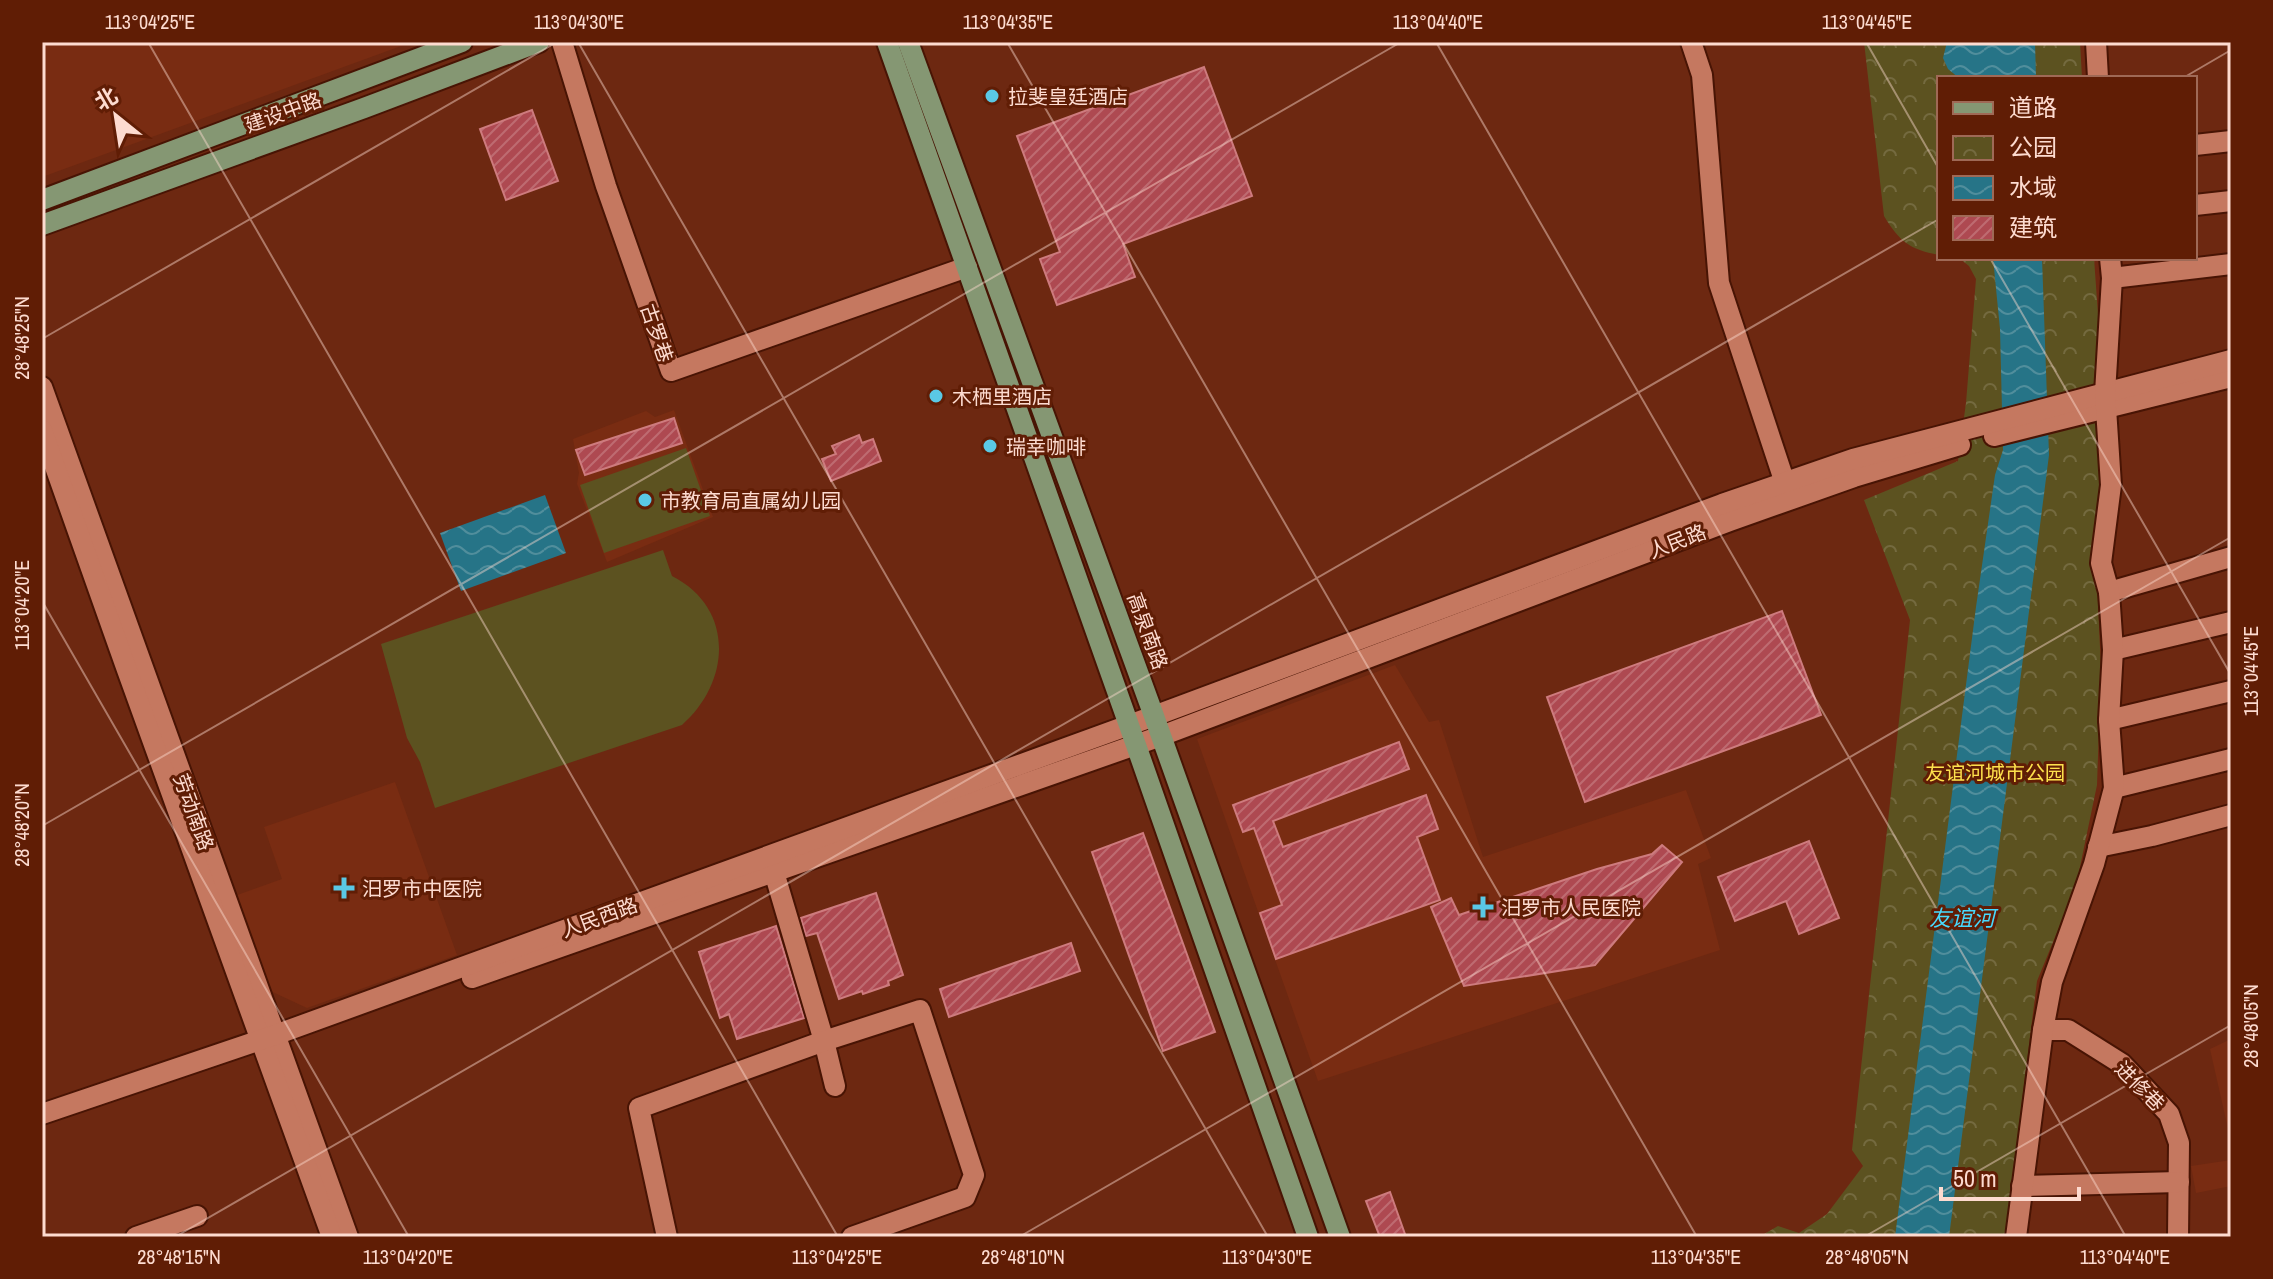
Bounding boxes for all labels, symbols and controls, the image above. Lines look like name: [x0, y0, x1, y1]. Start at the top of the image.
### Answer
text: 113°04'25"E: [105, 8, 195, 35]
text: 113°04'30"E: [534, 8, 624, 35]
text: 113°04'35"E: [963, 8, 1053, 35]
text: 113°04'40"E: [1393, 8, 1483, 35]
text: 113°04'45"E: [1822, 8, 1912, 35]
north arrow: [76, 76, 156, 156]
legend: [1937, 76, 2197, 260]
text: 北: [89, 80, 123, 117]
place label: 拉斐皇廷酒店: [1008, 83, 1128, 110]
street label: 建设中路: [241, 86, 325, 138]
marker: 拉斐皇廷酒店: [983, 87, 1001, 105]
text: 道路: [2009, 91, 2057, 123]
text: 公园: [2009, 131, 2057, 163]
text: 水域: [2009, 171, 2057, 203]
text: 建筑: [2009, 211, 2057, 243]
text: 28°48'25"N: [8, 296, 35, 380]
street label: 古罗巷: [634, 300, 680, 366]
place label: 木栖里酒店: [952, 383, 1052, 410]
marker: 木栖里酒店: [927, 387, 945, 405]
place label: 瑞幸咖啡: [1006, 433, 1086, 460]
marker: 瑞幸咖啡: [981, 437, 999, 455]
place label: 市教育局直属幼儿园: [661, 487, 841, 514]
marker: 市教育局直属幼儿园: [636, 491, 654, 509]
street label: 人民路: [1644, 518, 1710, 564]
text: 113°04'20"E: [8, 560, 35, 650]
street label: 高泉南路: [1122, 589, 1174, 673]
text: 113°04'45"E: [2237, 626, 2264, 716]
park label: 友谊河城市公园: [1925, 759, 2065, 786]
street label: 劳动南路: [168, 770, 220, 854]
text: 28°48'20"N: [8, 783, 35, 867]
place label: 汨罗市中医院: [362, 875, 482, 902]
marker: 汨罗市中医院: [333, 877, 355, 899]
street label: 人民西路: [557, 891, 641, 943]
place label: 汨罗市人民医院: [1501, 894, 1641, 921]
marker: 汨罗市人民医院: [1472, 896, 1494, 918]
water label: 友谊河: [1929, 903, 1999, 933]
text: 28°48'05"N: [2237, 984, 2264, 1068]
street label: 进修巷: [2109, 1055, 2171, 1117]
scale bar: [1941, 1151, 2079, 1201]
text: 50 m: [1953, 1162, 1997, 1194]
text: 28°48'15"N: [137, 1243, 221, 1270]
text: 113°04'20"E: [363, 1243, 453, 1270]
text: 113°04'25"E: [792, 1243, 882, 1270]
text: 28°48'10"N: [981, 1243, 1065, 1270]
text: 113°04'30"E: [1222, 1243, 1312, 1270]
text: 113°04'35"E: [1651, 1243, 1741, 1270]
text: 28°48'05"N: [1825, 1243, 1909, 1270]
text: 113°04'40"E: [2080, 1243, 2170, 1270]

